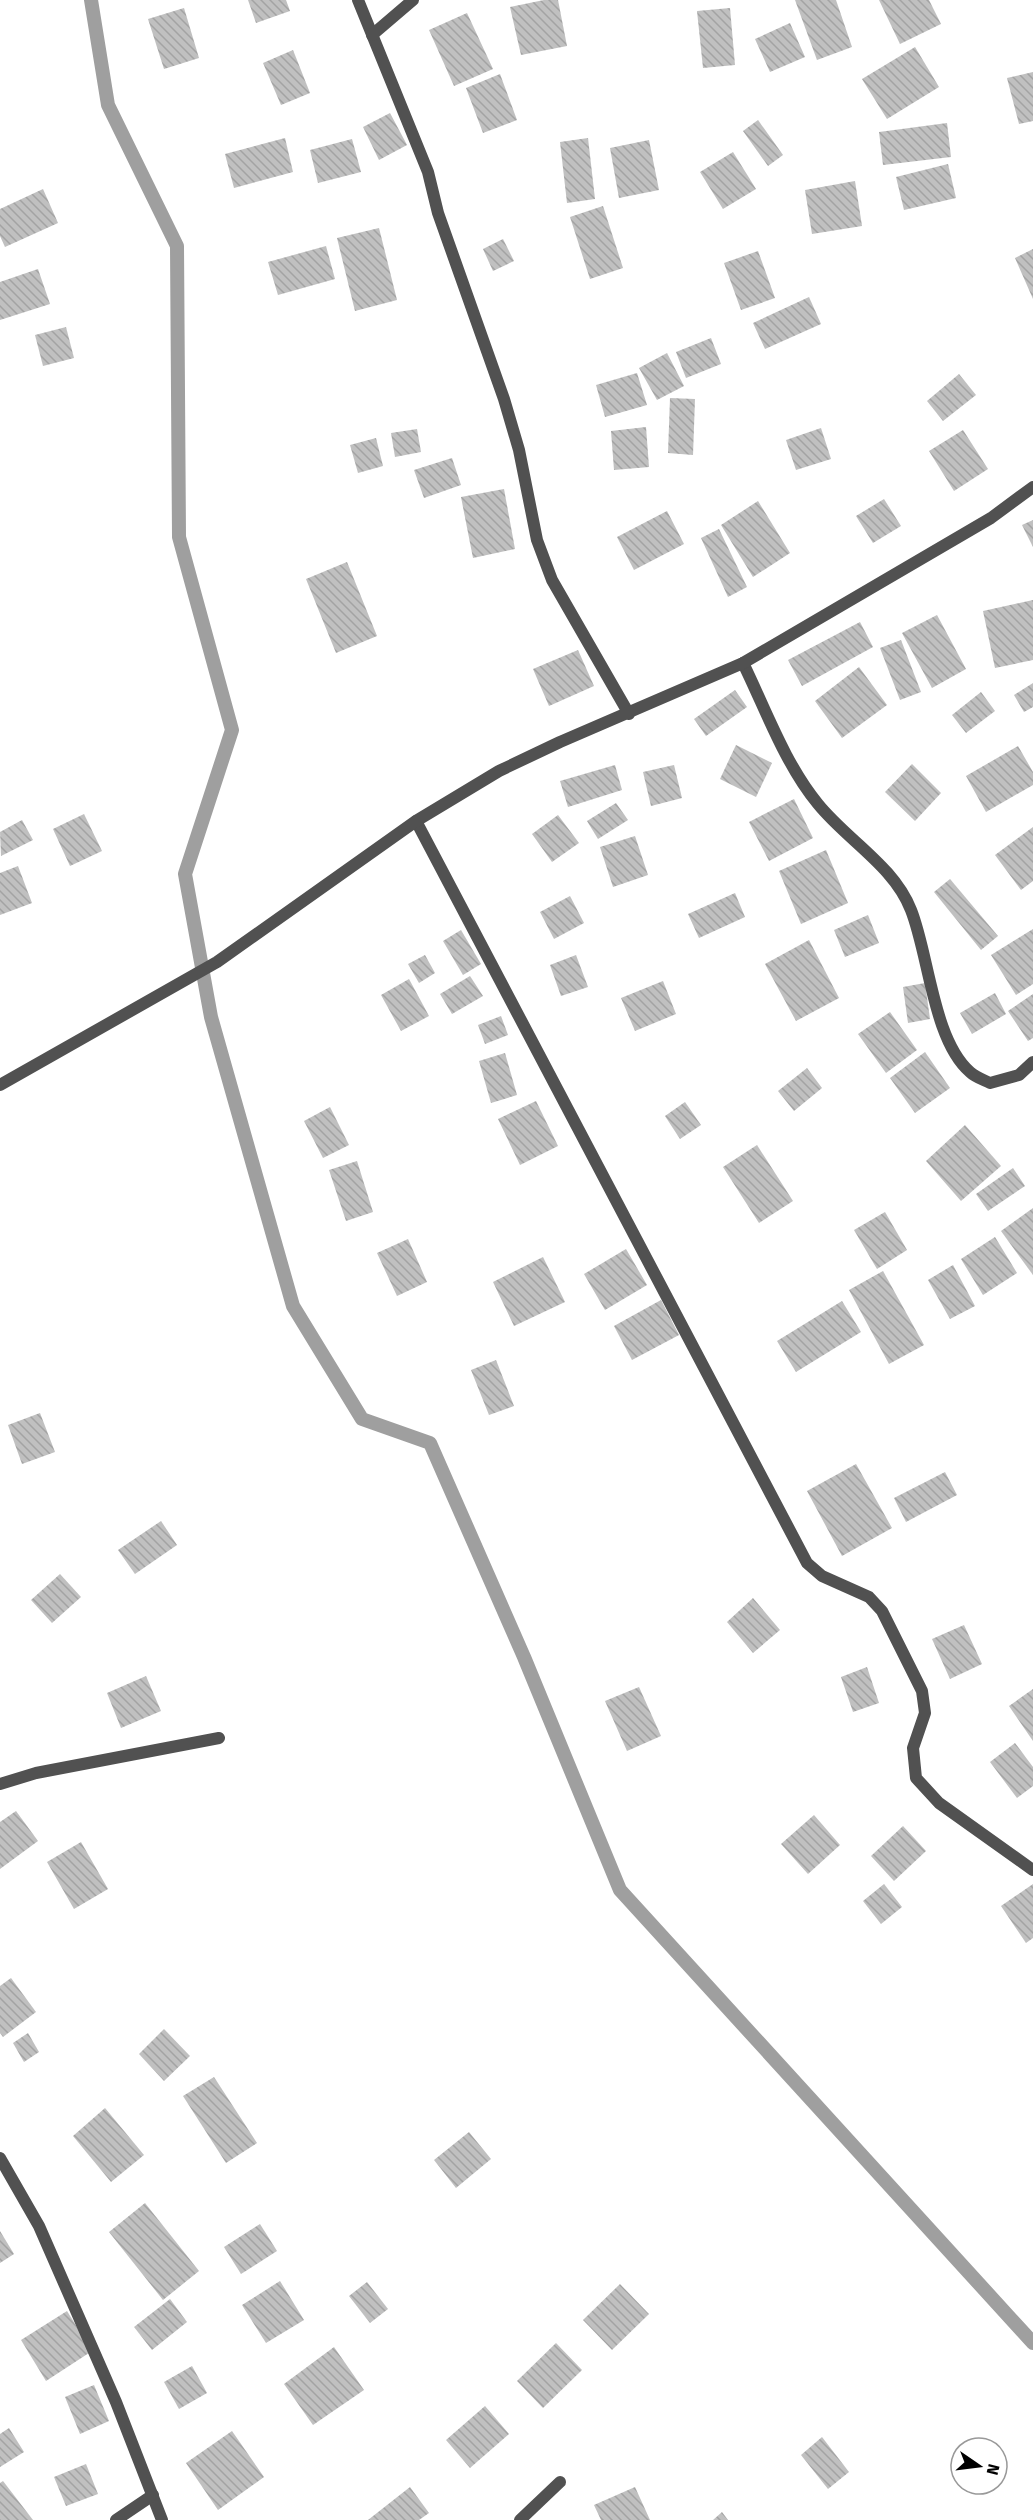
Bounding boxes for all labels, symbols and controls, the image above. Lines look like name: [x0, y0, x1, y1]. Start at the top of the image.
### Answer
north arrow: [949, 2436, 1009, 2496]
text: N: [983, 2462, 1004, 2477]

